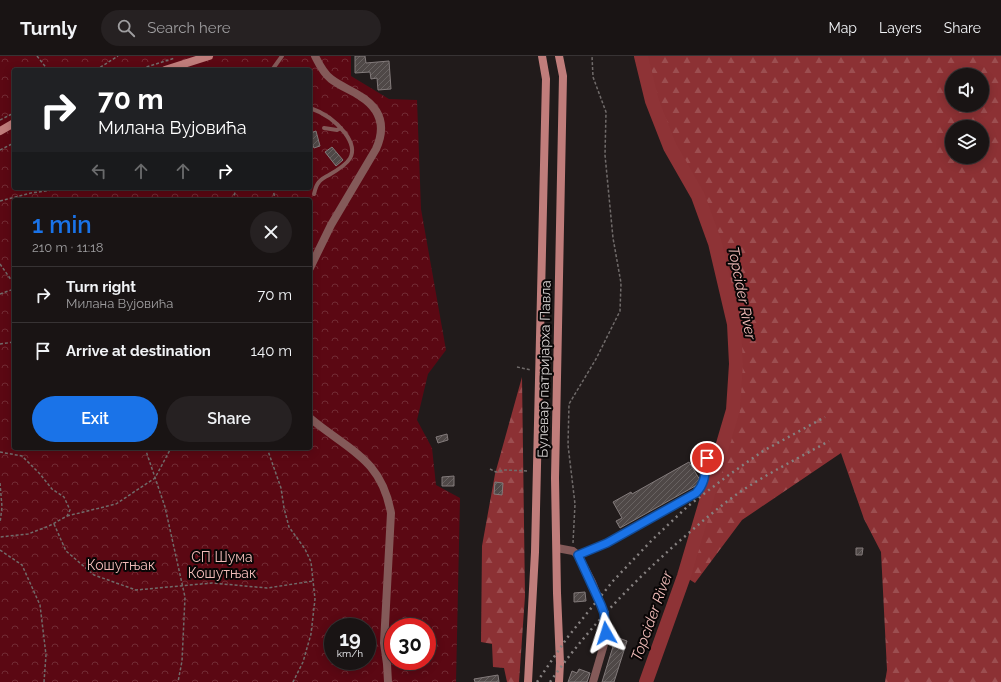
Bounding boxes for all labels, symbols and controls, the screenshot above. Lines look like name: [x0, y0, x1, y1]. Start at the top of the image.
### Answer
search box: [101, 10, 381, 46]
text: Turnly: [20, 17, 77, 39]
icon: search: [115, 17, 137, 39]
text: Search here: [147, 19, 231, 37]
text: Map: [829, 20, 857, 36]
text: Layers: [879, 20, 922, 36]
text: Share: [944, 20, 981, 36]
map controls: [945, 68, 989, 164]
button: sound: [945, 68, 989, 112]
text: 70 m: [98, 83, 164, 116]
icon: right: [32, 84, 84, 136]
text: Милана Вујовића: [98, 117, 247, 138]
button: layers: [945, 120, 989, 164]
icon: left: [88, 160, 110, 182]
icon: ahead: [130, 160, 152, 182]
icon: ahead: [172, 160, 194, 182]
icon: right: [214, 160, 236, 182]
text: 1 min: [32, 210, 92, 239]
button: close: [250, 211, 292, 253]
text: 210 m · 11:18: [32, 240, 104, 255]
water label: Topcider River: [724, 245, 760, 342]
text: Turn right: [66, 278, 136, 296]
street label: Булевар патријарха Павла: [534, 280, 554, 458]
icon: right: [32, 284, 54, 306]
text: 70 m: [257, 286, 292, 304]
text: Милана Вујовића: [66, 296, 173, 311]
icon: arrive: [32, 340, 54, 362]
text: Arrive at destination: [66, 342, 211, 360]
text: 140 m: [251, 342, 292, 360]
button: Exit: [32, 396, 158, 442]
button: Share: [166, 396, 292, 442]
pin: [690, 441, 724, 475]
icon: arrive: [696, 447, 718, 469]
park label: СП Шума Кошутњак: [188, 549, 256, 581]
park label: Кошутњак: [87, 557, 155, 573]
water label: Topcider River: [627, 568, 677, 663]
position arrow: [585, 612, 627, 654]
speed limit sign: 30: [384, 618, 436, 670]
text: 19: [339, 627, 361, 651]
text: km/h: [337, 648, 363, 659]

